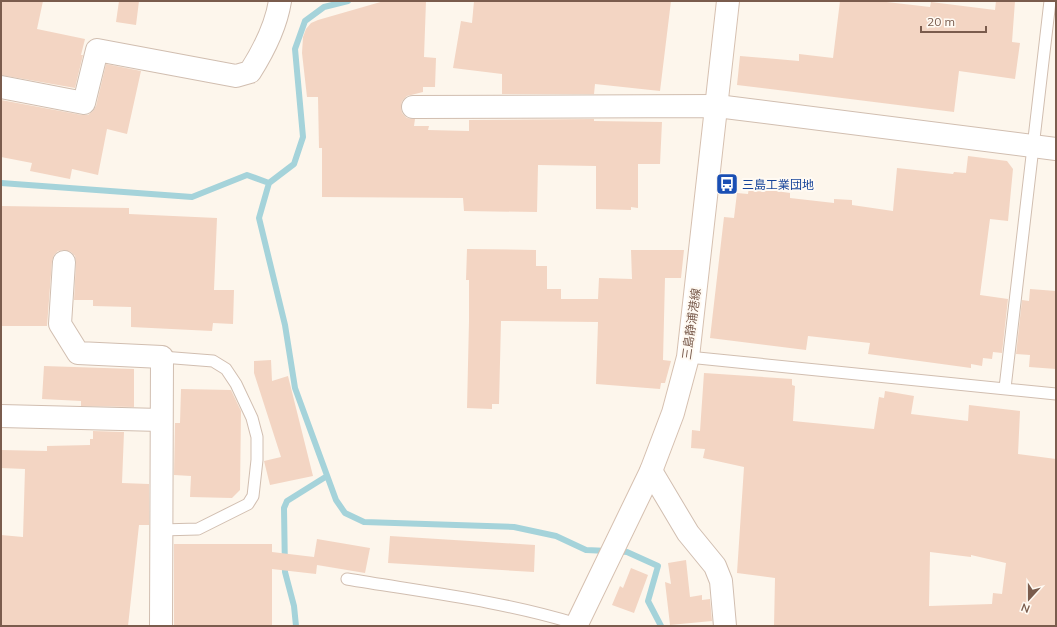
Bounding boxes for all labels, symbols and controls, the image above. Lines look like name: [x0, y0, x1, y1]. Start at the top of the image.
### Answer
scale bar: [921, 8, 986, 34]
text: 20 m: [927, 14, 955, 29]
bus stop icon: 三島工業団地: [714, 171, 740, 197]
place label: 三島工業団地: [742, 177, 814, 192]
street label: 三島静浦港線: [679, 287, 703, 361]
north arrow: [1009, 579, 1049, 619]
text: N: [1019, 600, 1032, 616]

